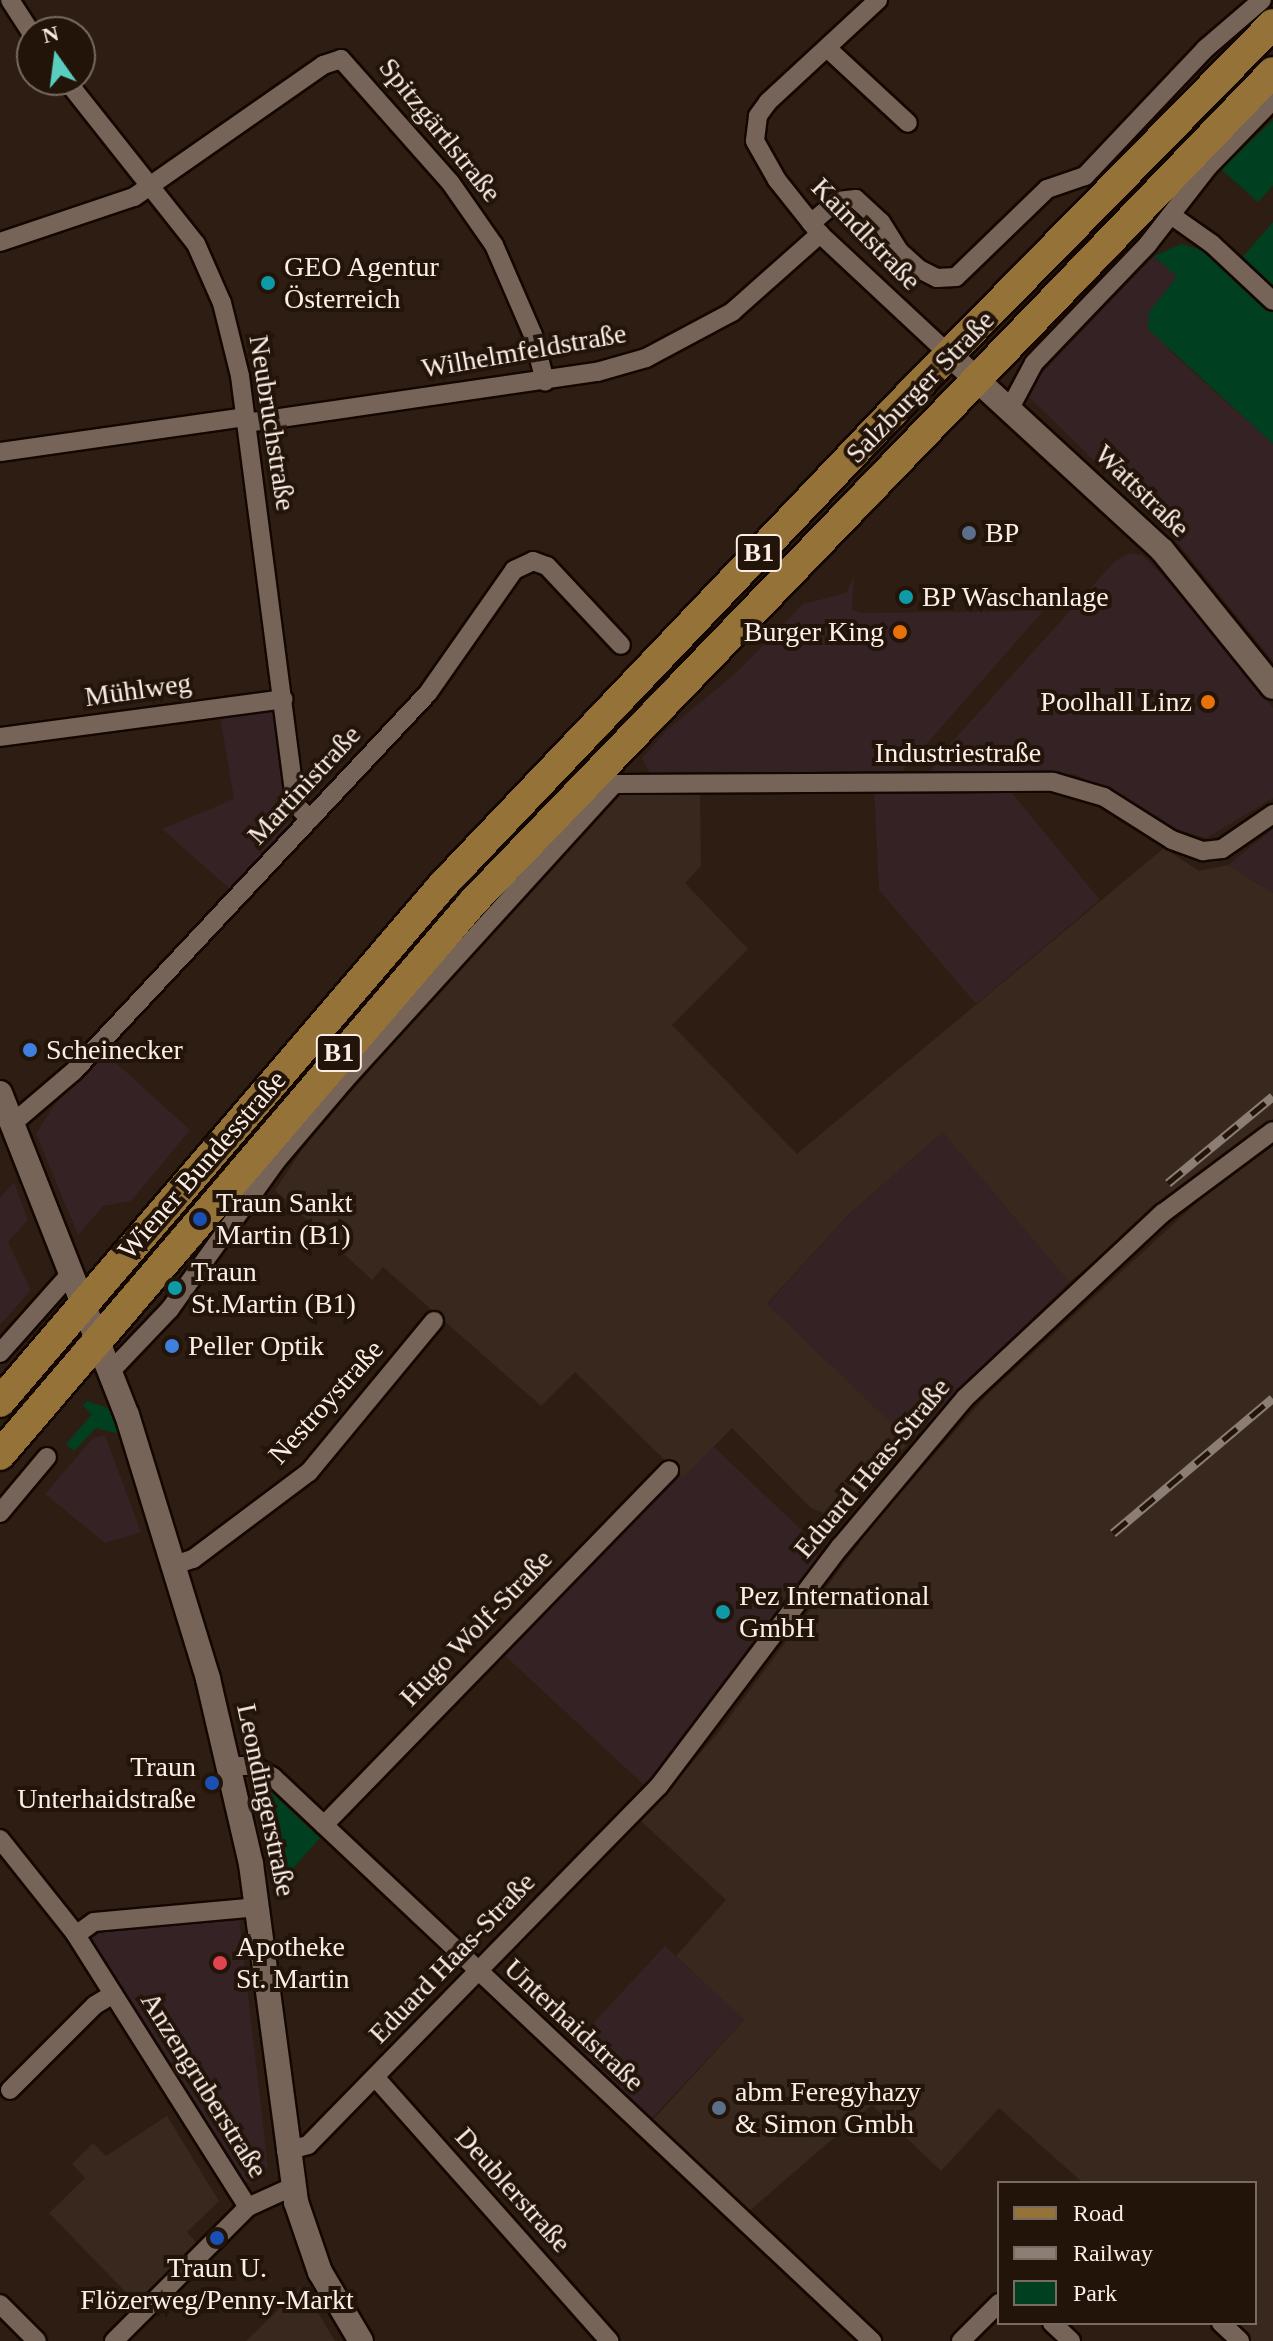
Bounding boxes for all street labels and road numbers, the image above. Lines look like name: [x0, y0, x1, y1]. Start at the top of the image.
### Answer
street label: Spitzgärtlstraße: [372, 51, 508, 209]
street label: Kaindlstraße: [804, 171, 928, 297]
street label: Salzburger Straße: [839, 304, 1001, 470]
street label: Wilhelmfeldstraße: [419, 316, 629, 386]
street label: Neubruchstraße: [242, 333, 302, 513]
street label: Wattstraße: [1088, 438, 1196, 544]
road number: B1: [735, 531, 783, 575]
street label: Mühlweg: [83, 666, 193, 714]
street label: Martinistraße: [240, 718, 368, 852]
street label: Industriestraße: [875, 736, 1041, 770]
road number: B1: [315, 1031, 363, 1075]
street label: Wiener Bundesstraße: [111, 1064, 293, 1266]
street label: Nestroystraße: [261, 1333, 391, 1471]
street label: Eduard Haas-Straße: [787, 1371, 957, 1565]
street label: Hugo Wolf-Straße: [393, 1542, 559, 1714]
street label: Leondingerstraße: [229, 1701, 303, 1899]
street label: Eduard Haas-Straße: [362, 1866, 542, 2050]
street label: Unterhaidstraße: [497, 1952, 651, 2098]
street label: Anzengruberstraße: [133, 1986, 275, 2184]
street label: Deublerstraße: [448, 2120, 578, 2260]

